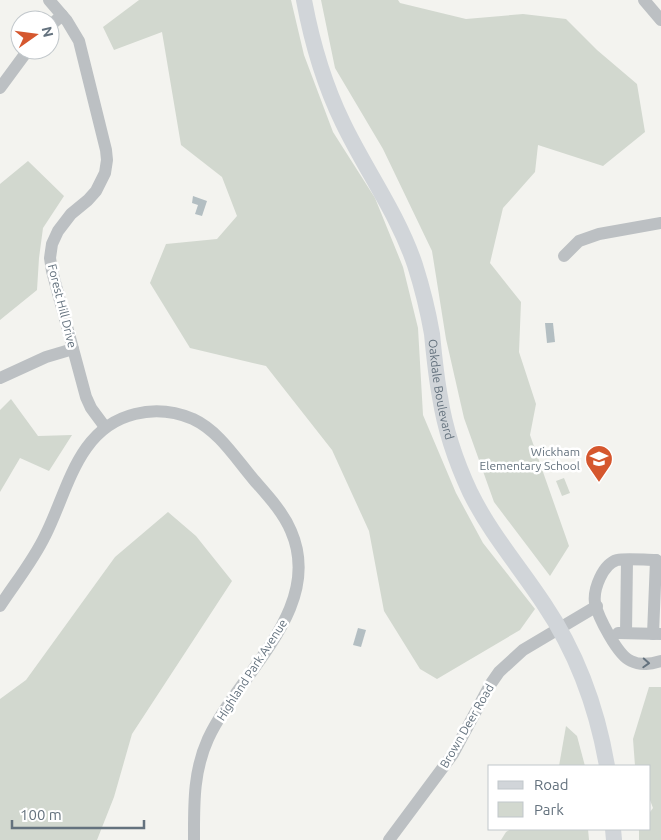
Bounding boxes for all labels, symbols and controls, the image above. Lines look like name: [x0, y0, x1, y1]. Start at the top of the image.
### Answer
north arrow: [10, 10, 60, 60]
text: N: [39, 25, 57, 39]
street label: Forest Hill Drive: [46, 263, 79, 349]
street label: Oakdale Boulevard: [427, 338, 457, 441]
school or university icon: Wickham Elementary School: [584, 444, 614, 483]
place label: Wickham Elementary School: [480, 445, 580, 472]
street label: Highland Park Avenue: [214, 617, 289, 723]
one-way arrow: [642, 658, 650, 668]
street label: Brown Deer Road: [437, 681, 496, 770]
legend: [488, 765, 651, 830]
text: Road: [534, 776, 569, 793]
scale bar: [12, 798, 145, 830]
text: Park: [534, 801, 564, 818]
text: 100 m: [20, 806, 62, 823]

